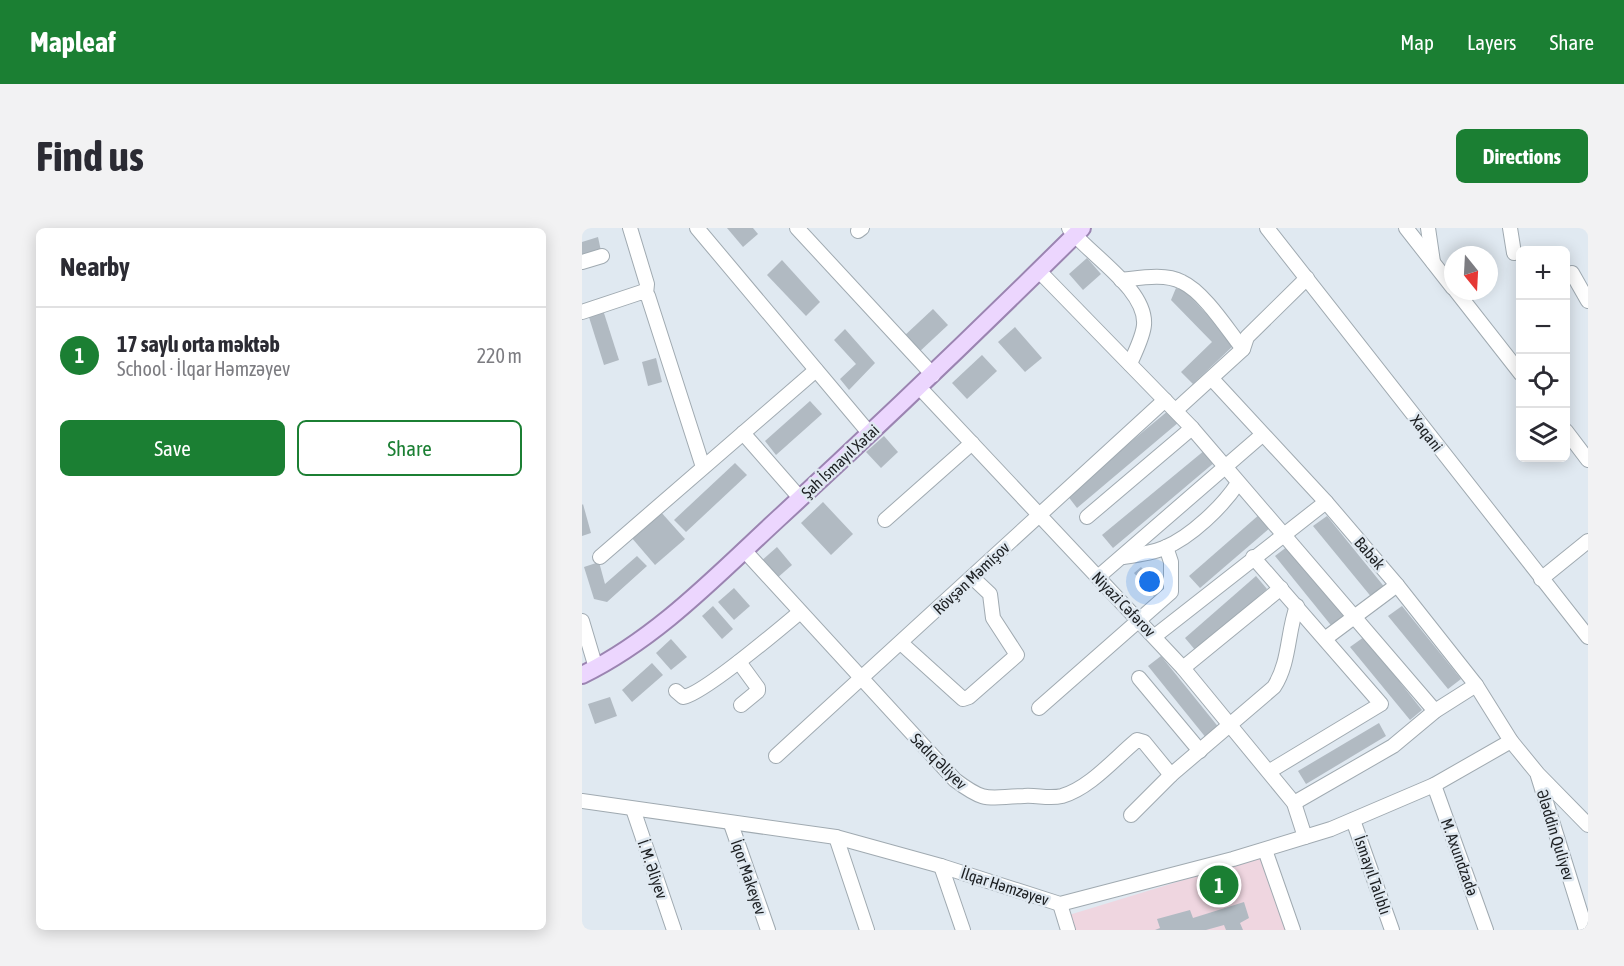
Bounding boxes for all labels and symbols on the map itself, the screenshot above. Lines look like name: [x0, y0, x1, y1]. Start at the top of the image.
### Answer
north arrow: [1444, 246, 1498, 300]
street label: Xaqani: [1406, 411, 1447, 455]
street label: Şah İsmayıl Xətai: [797, 420, 883, 502]
street label: Babək: [1351, 533, 1389, 573]
street label: Rövşən Məmişov: [929, 538, 1014, 619]
your location: [1135, 567, 1164, 596]
street label: Niyazi Cəfərov: [1088, 568, 1160, 641]
street label: Sadıq Əliyev: [907, 729, 971, 794]
street label: Ələddin Quliyev: [1533, 788, 1578, 883]
street label: M. Axundzadə: [1438, 816, 1482, 898]
street label: İsmayıl Talıblı: [1350, 833, 1395, 917]
street label: İ. M. Əliyev: [634, 837, 672, 902]
street label: İqor Makeyev: [727, 837, 770, 918]
pin: 1: [1200, 862, 1238, 908]
street label: İlqar Həmzəyev: [959, 863, 1051, 910]

